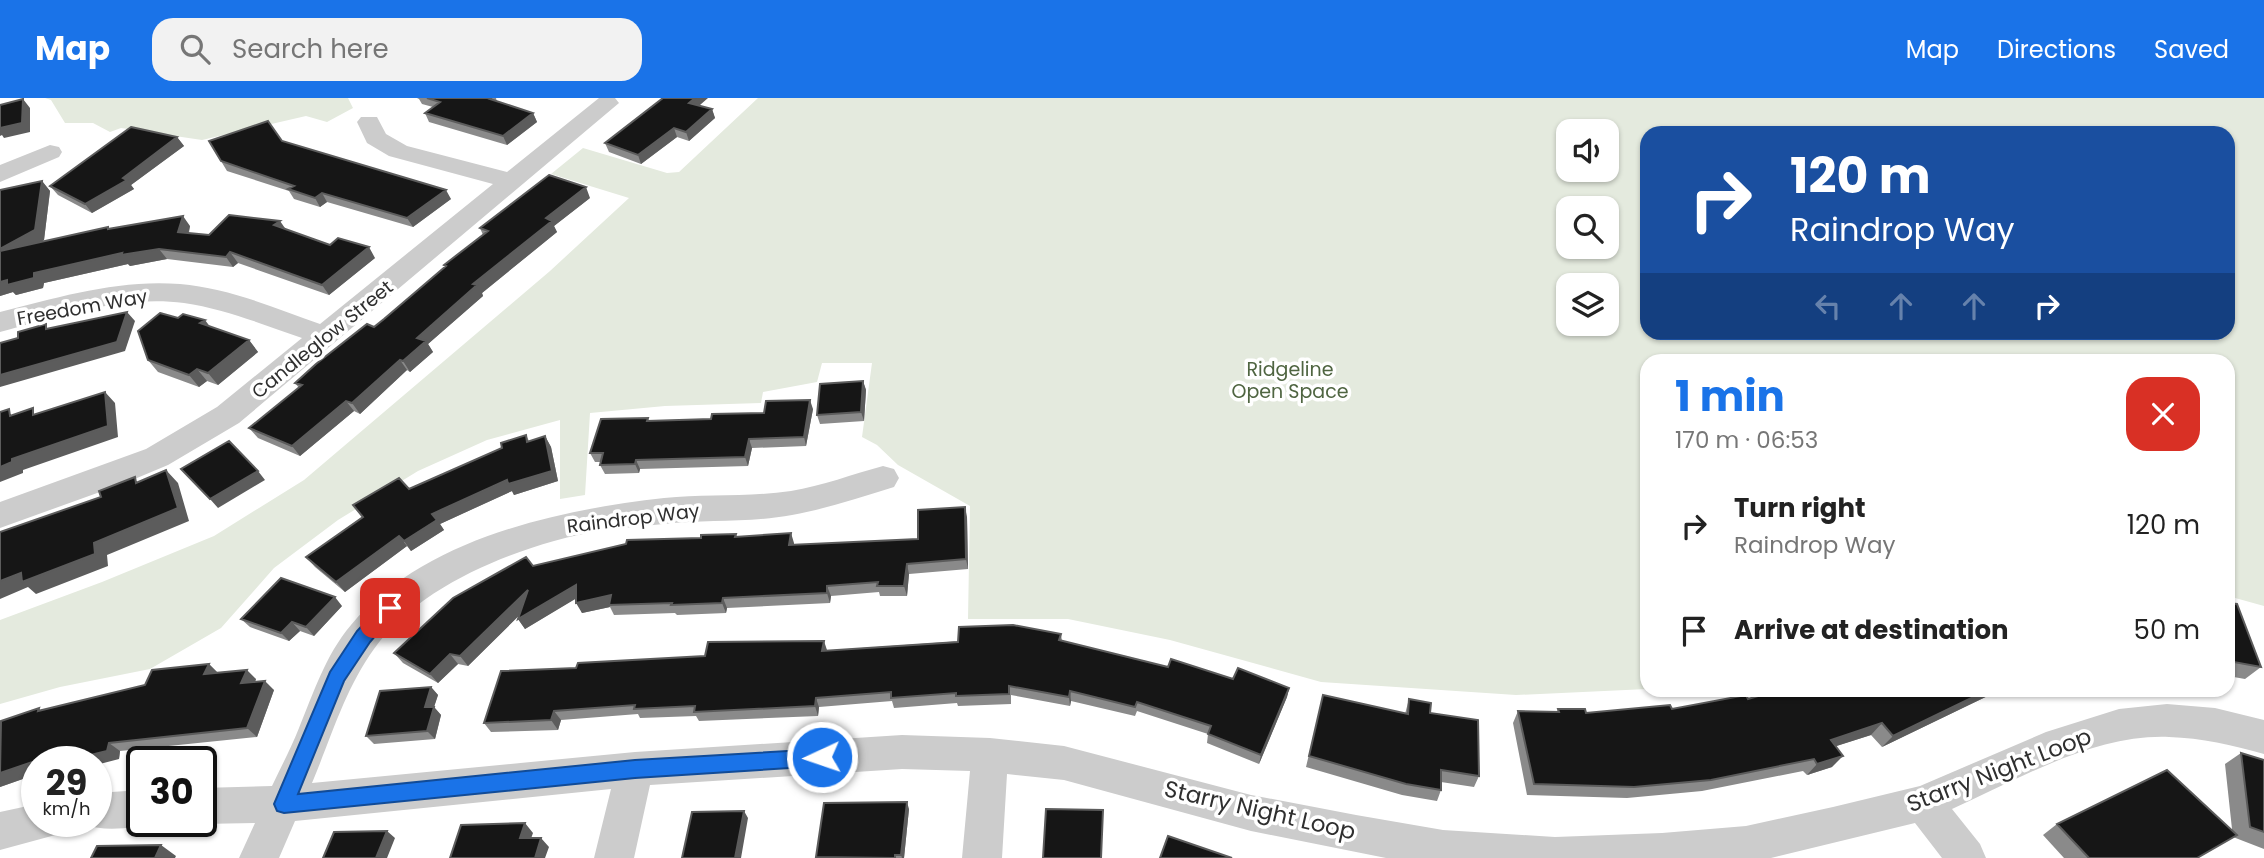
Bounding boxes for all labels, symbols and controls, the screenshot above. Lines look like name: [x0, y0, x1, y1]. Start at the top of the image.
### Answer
search box: [152, 18, 642, 81]
text: Map: [35, 25, 110, 72]
icon: search: [176, 30, 214, 68]
text: Search here: [232, 31, 389, 67]
text: Map: [1906, 33, 1959, 66]
text: Directions: [1997, 33, 2116, 66]
text: Saved: [2154, 33, 2229, 66]
map controls: [1556, 119, 1619, 336]
button: sound: [1556, 119, 1619, 182]
text: 120 m: [1790, 142, 1931, 210]
icon: right: [1675, 154, 1766, 245]
button: search: [1556, 196, 1619, 259]
text: Raindrop Way: [1790, 207, 2015, 252]
button: layers: [1556, 273, 1619, 336]
street label: Candleglow Street: [246, 274, 399, 405]
street label: Freedom Way: [15, 283, 150, 332]
icon: left: [1809, 287, 1847, 325]
icon: ahead: [1882, 287, 1920, 325]
icon: ahead: [1955, 287, 1993, 325]
icon: right: [2028, 287, 2066, 325]
park label: Ridgeline Open Space: [1232, 356, 1348, 405]
text: 1 min: [1675, 367, 1785, 426]
button: close: [2126, 377, 2200, 451]
text: 170 m · 06:53: [1675, 424, 1818, 456]
text: Turn right: [1734, 490, 1866, 526]
street label: Raindrop Way: [565, 497, 701, 540]
icon: right: [1675, 507, 1713, 545]
text: 120 m: [2127, 507, 2200, 543]
text: Raindrop Way: [1734, 529, 1895, 561]
pin: [360, 578, 420, 638]
icon: arrive: [371, 589, 409, 627]
icon: arrive: [1675, 612, 1713, 650]
text: Arrive at destination: [1734, 612, 2009, 648]
text: 50 m: [2134, 612, 2200, 648]
position arrow: [785, 720, 859, 794]
street label: Starry Night Loop: [1902, 720, 2096, 820]
speed limit sign: 30: [126, 746, 217, 837]
text: 29: [46, 758, 87, 807]
street label: Starry Night Loop: [1161, 772, 1359, 848]
text: km/h: [43, 796, 90, 821]

